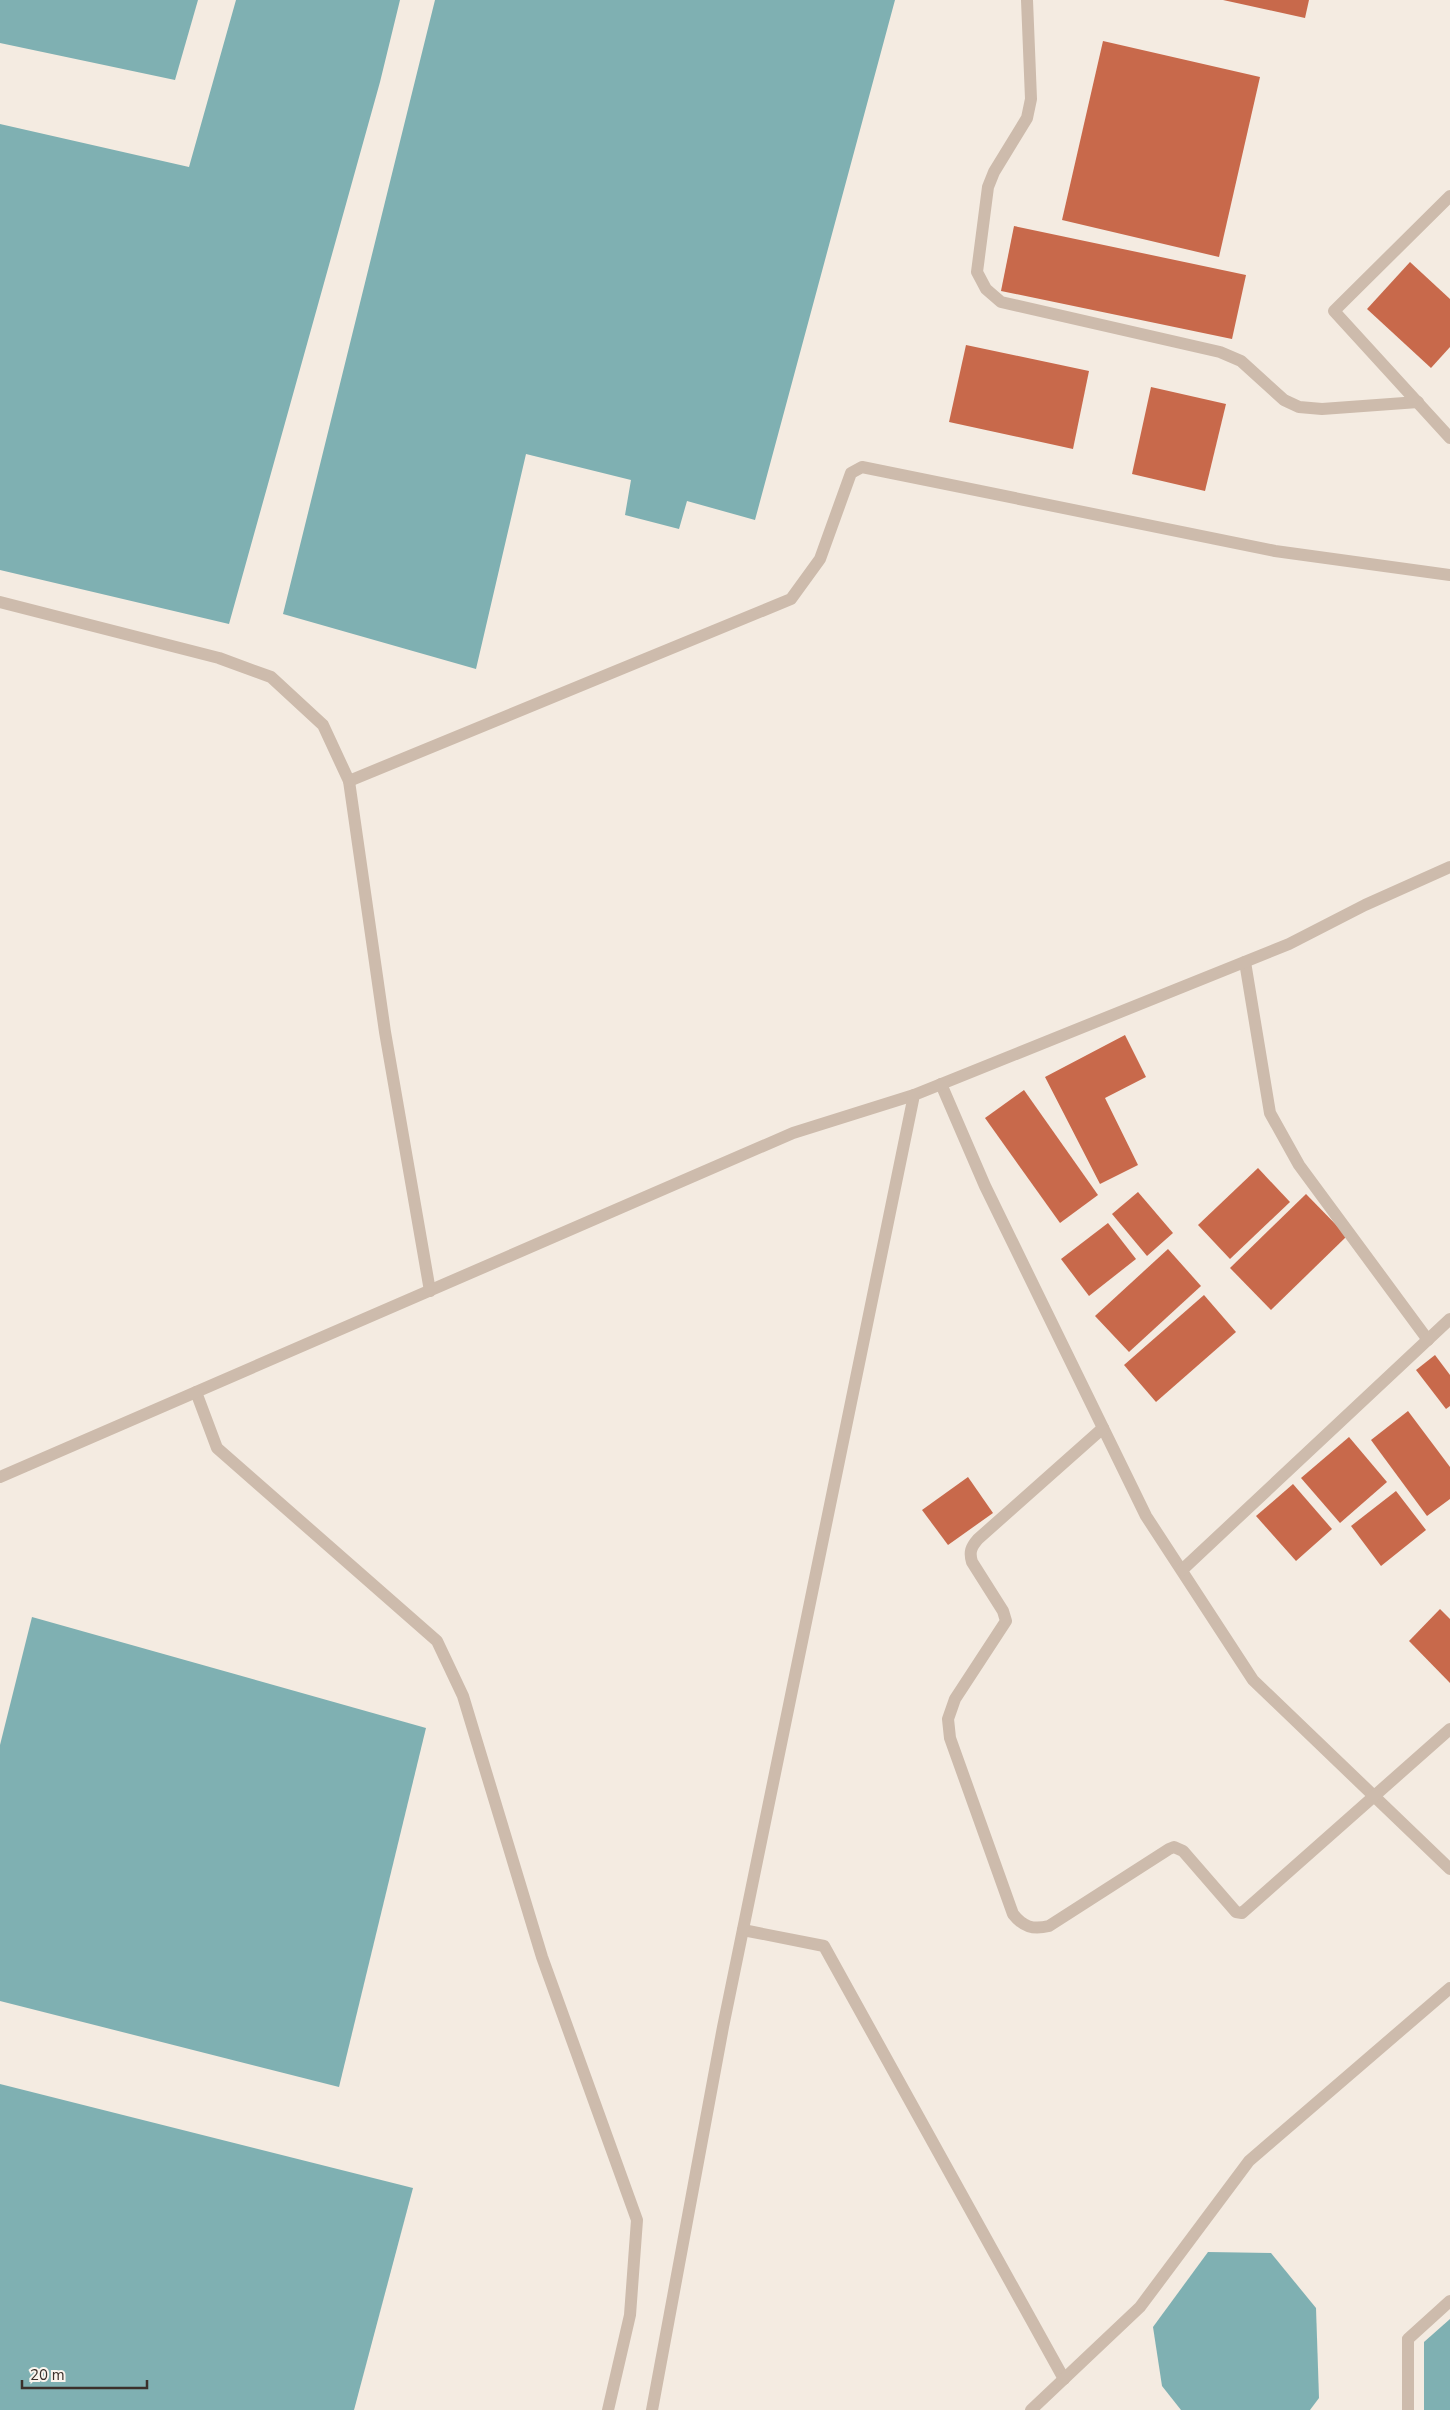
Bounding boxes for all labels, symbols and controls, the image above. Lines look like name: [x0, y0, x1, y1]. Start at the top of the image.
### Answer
scale bar: [22, 2358, 148, 2390]
text: 20 m: [30, 2365, 65, 2385]

